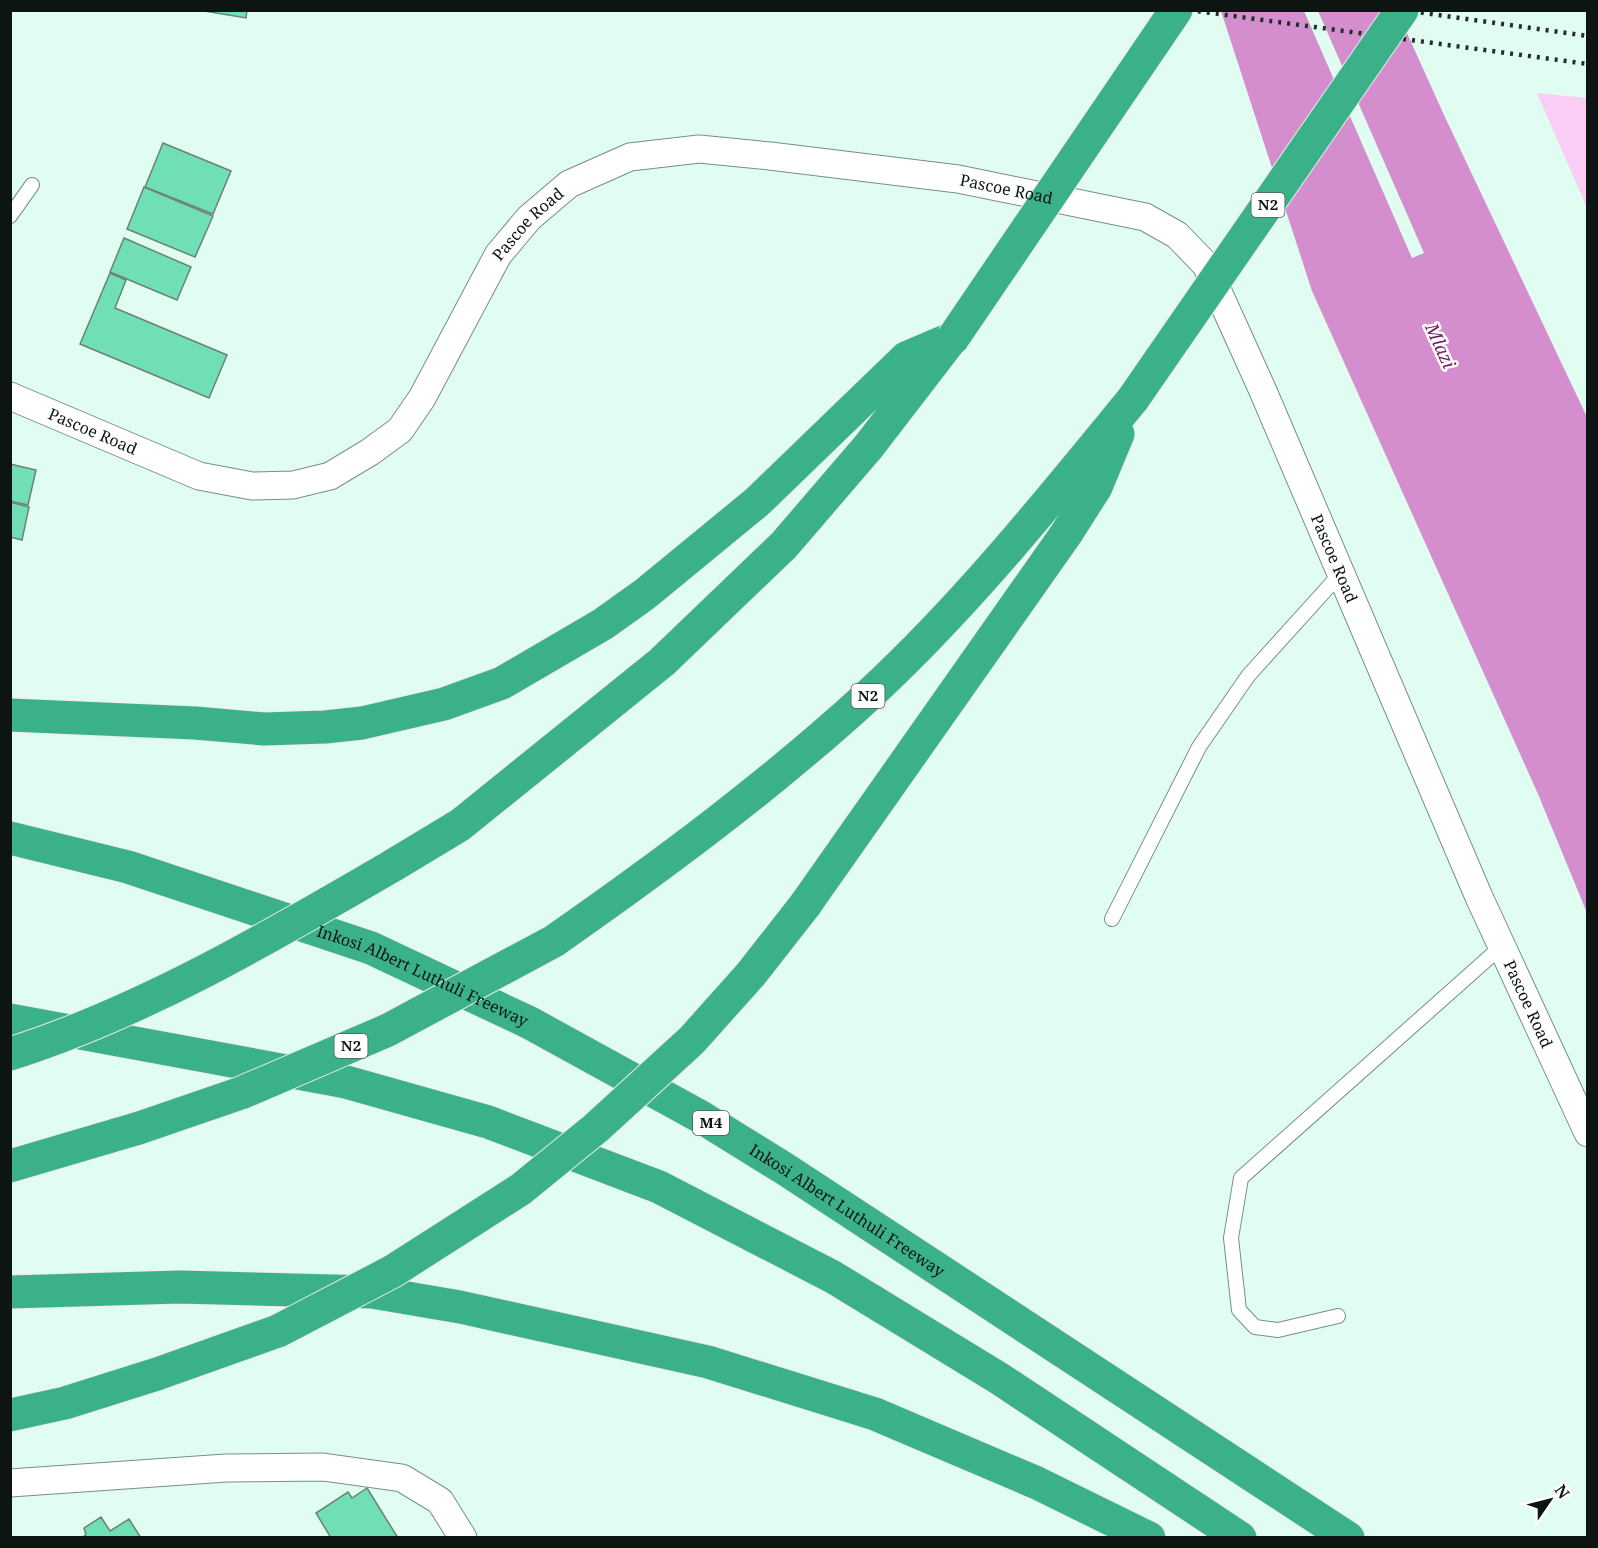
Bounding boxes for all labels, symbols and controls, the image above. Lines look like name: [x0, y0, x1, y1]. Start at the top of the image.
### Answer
street label: Pascoe Road: [958, 169, 1055, 209]
street label: Pascoe Road: [487, 182, 568, 265]
road number: N2: [1252, 193, 1284, 217]
water label: Mlazi: [1420, 318, 1462, 373]
street label: Pascoe Road: [45, 403, 141, 460]
street label: Pascoe Road: [1306, 511, 1363, 606]
road number: N2: [852, 684, 884, 708]
street label: Inkosi Albert Luthuli Freeway: [314, 920, 533, 1032]
street label: Pascoe Road: [1499, 956, 1558, 1051]
road number: N2: [334, 1034, 368, 1058]
road number: M4: [693, 1111, 729, 1135]
street label: Inkosi Albert Luthuli Freeway: [745, 1139, 950, 1282]
north arrow: [1520, 1470, 1580, 1530]
text: N: [1550, 1480, 1575, 1503]

